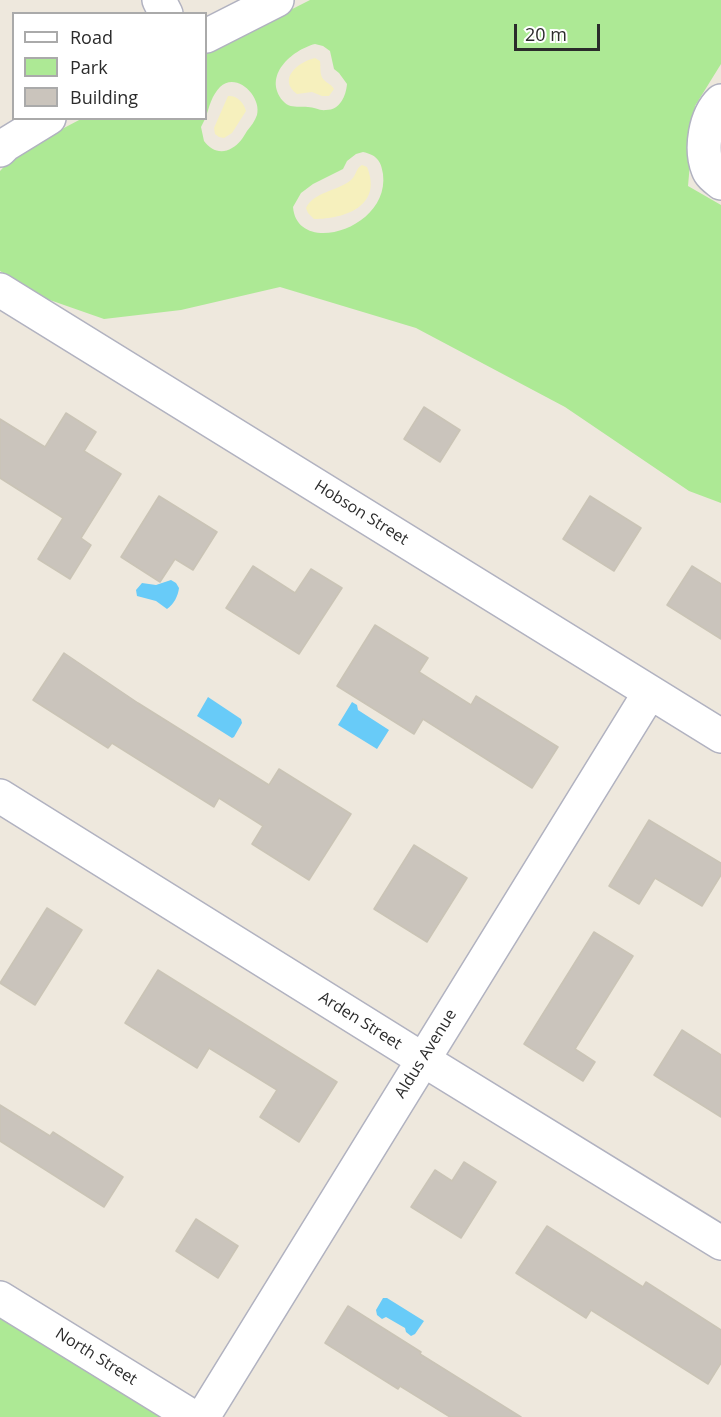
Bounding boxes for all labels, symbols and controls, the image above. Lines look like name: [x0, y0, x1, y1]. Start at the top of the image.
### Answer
legend: [12, 12, 207, 120]
scale bar: [517, 12, 602, 50]
text: 20 m: [525, 22, 567, 46]
text: Road: [70, 25, 113, 49]
text: Park: [70, 55, 108, 79]
text: Building: [70, 85, 138, 109]
street label: Hobson Street: [310, 476, 412, 550]
street label: Arden Street: [315, 988, 405, 1054]
street label: Aldus Avenue: [391, 1006, 461, 1102]
street label: North Street: [52, 1324, 140, 1390]

